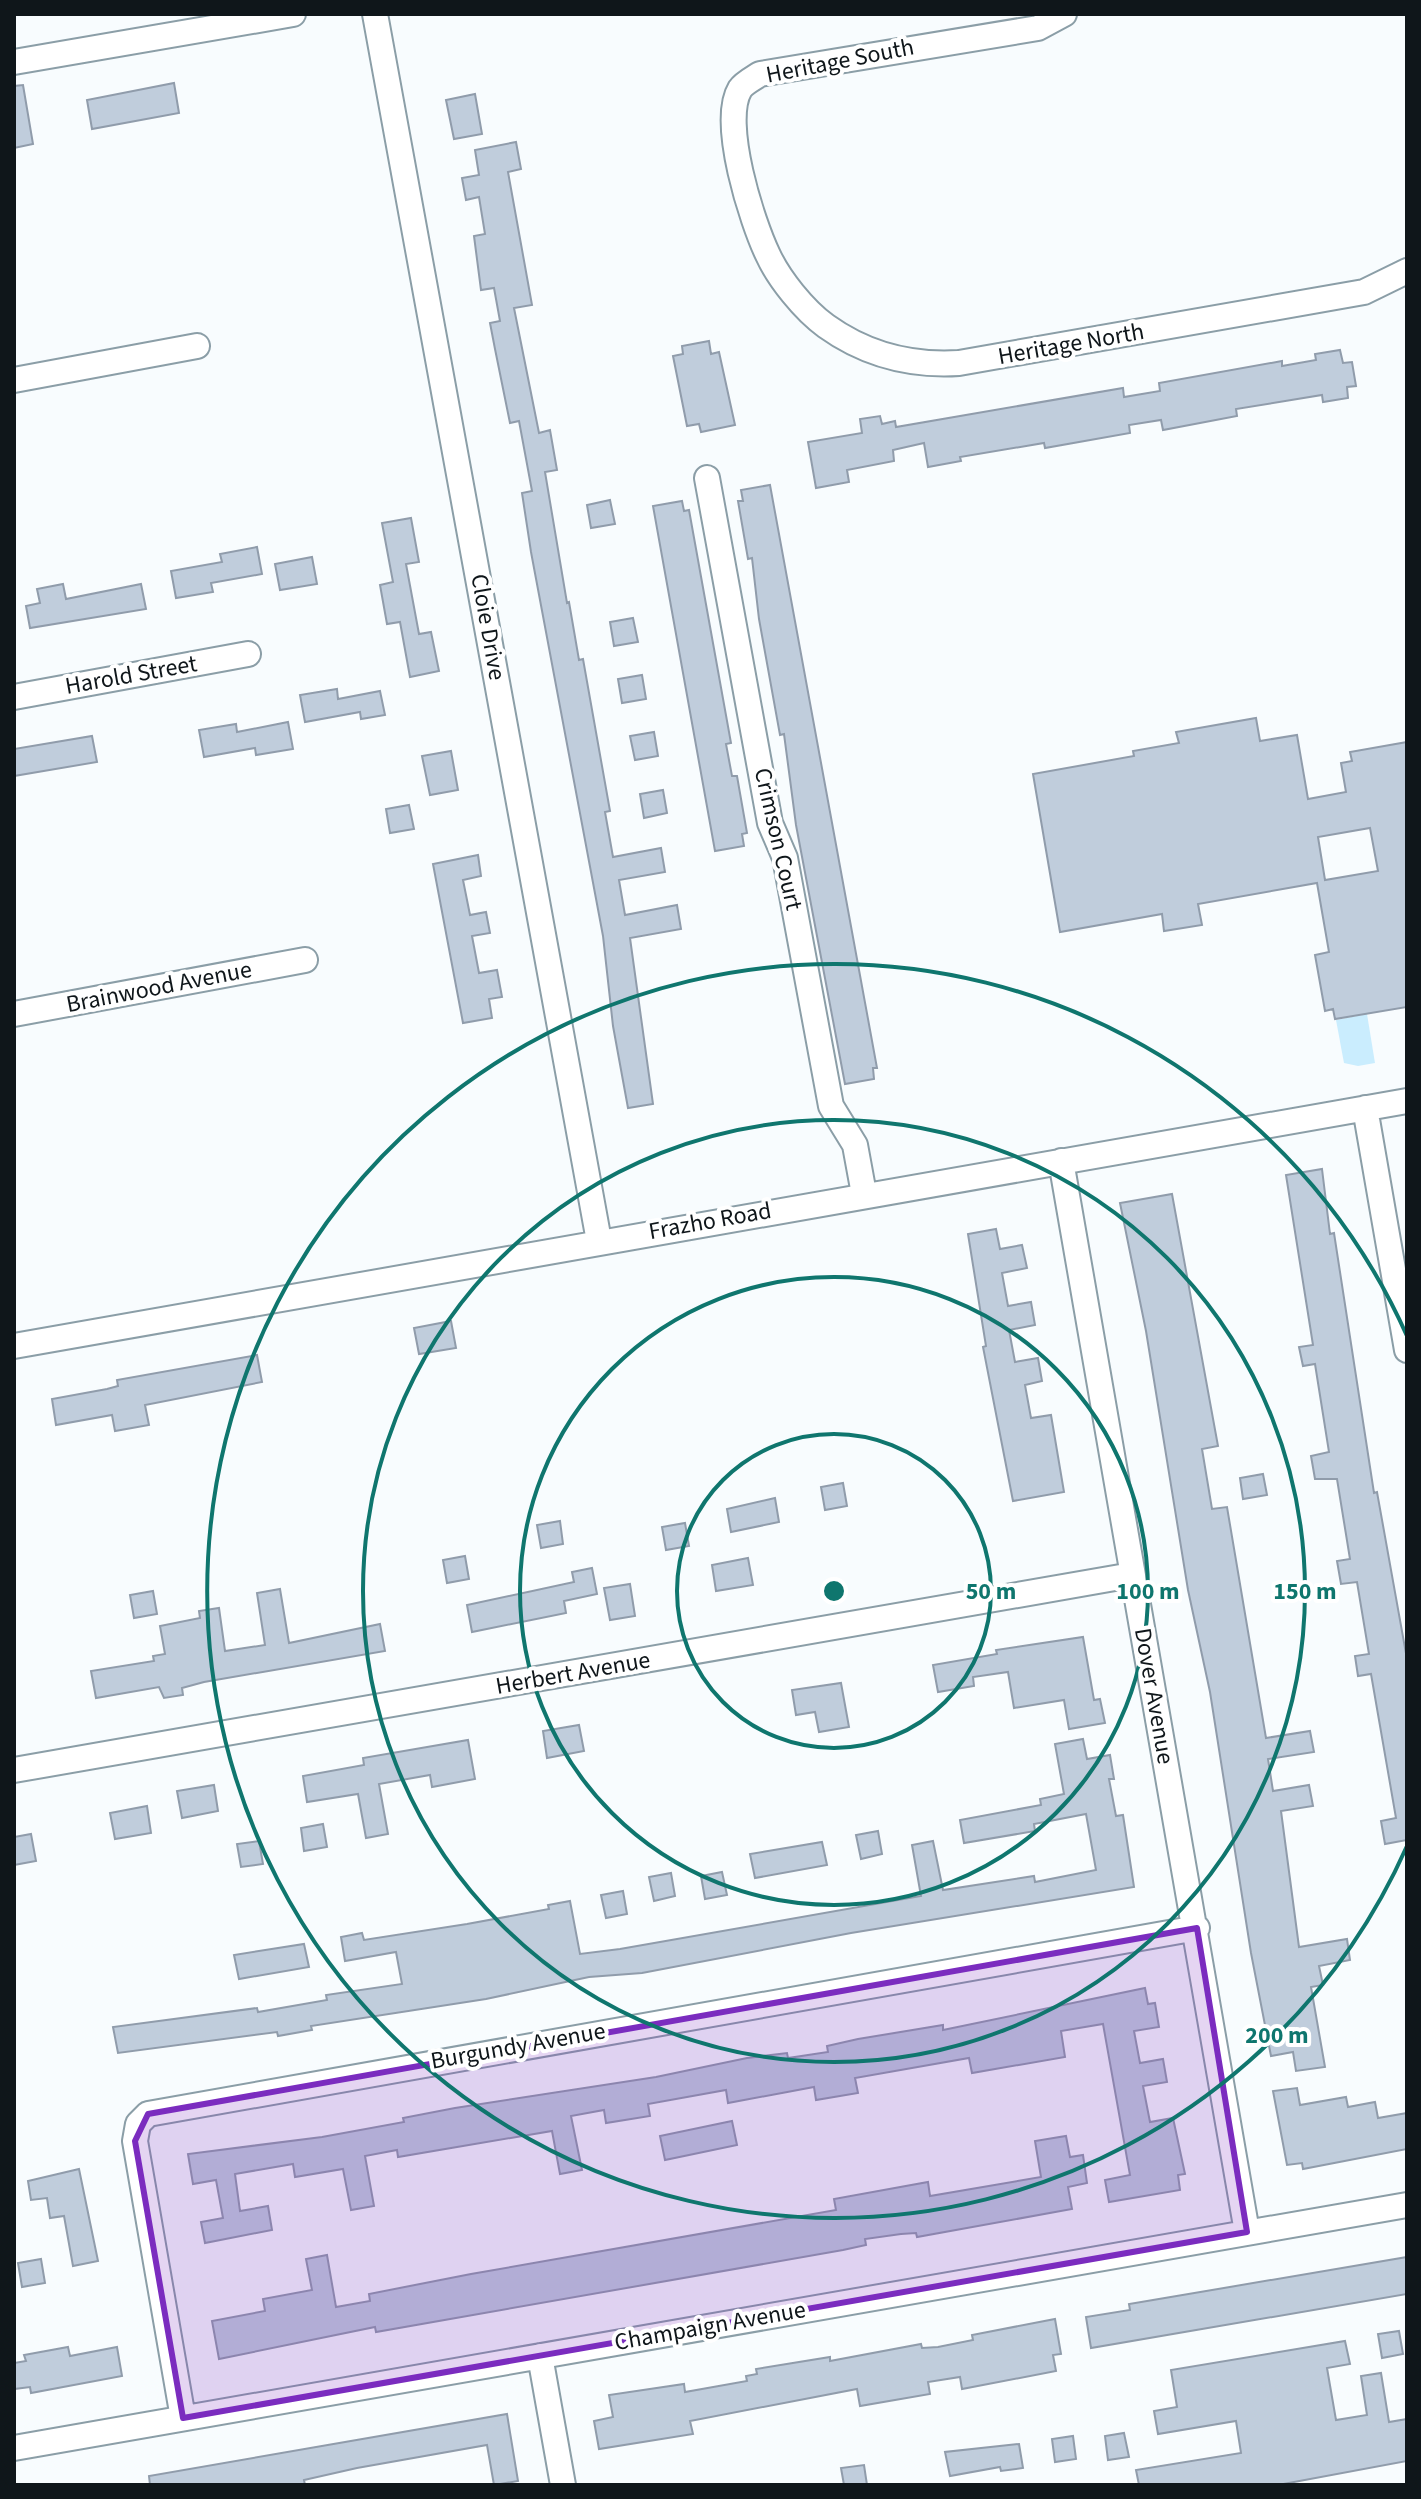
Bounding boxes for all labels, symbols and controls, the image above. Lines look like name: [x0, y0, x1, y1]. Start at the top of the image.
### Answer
street label: Heritage South: [763, 30, 917, 92]
street label: Heritage North: [995, 314, 1147, 374]
street label: Cloie Drive: [461, 571, 515, 683]
street label: Harold Street: [62, 646, 200, 704]
street label: Crimson Court: [745, 764, 811, 914]
street label: Brainwood Avenue: [63, 952, 255, 1022]
street label: Frazho Road: [646, 1193, 774, 1249]
text: 50 m: [966, 1574, 1016, 1609]
text: 100 m: [1116, 1574, 1180, 1609]
text: 150 m: [1273, 1574, 1337, 1609]
centre of rings: [820, 1577, 848, 1605]
street label: Dover Avenue: [1125, 1625, 1183, 1767]
street label: Herbert Avenue: [493, 1642, 653, 1704]
street label: Burgundy Avenue: [428, 2013, 608, 2079]
text: 200 m: [1245, 2018, 1309, 2053]
street label: Champaign Avenue: [612, 2292, 808, 2360]

